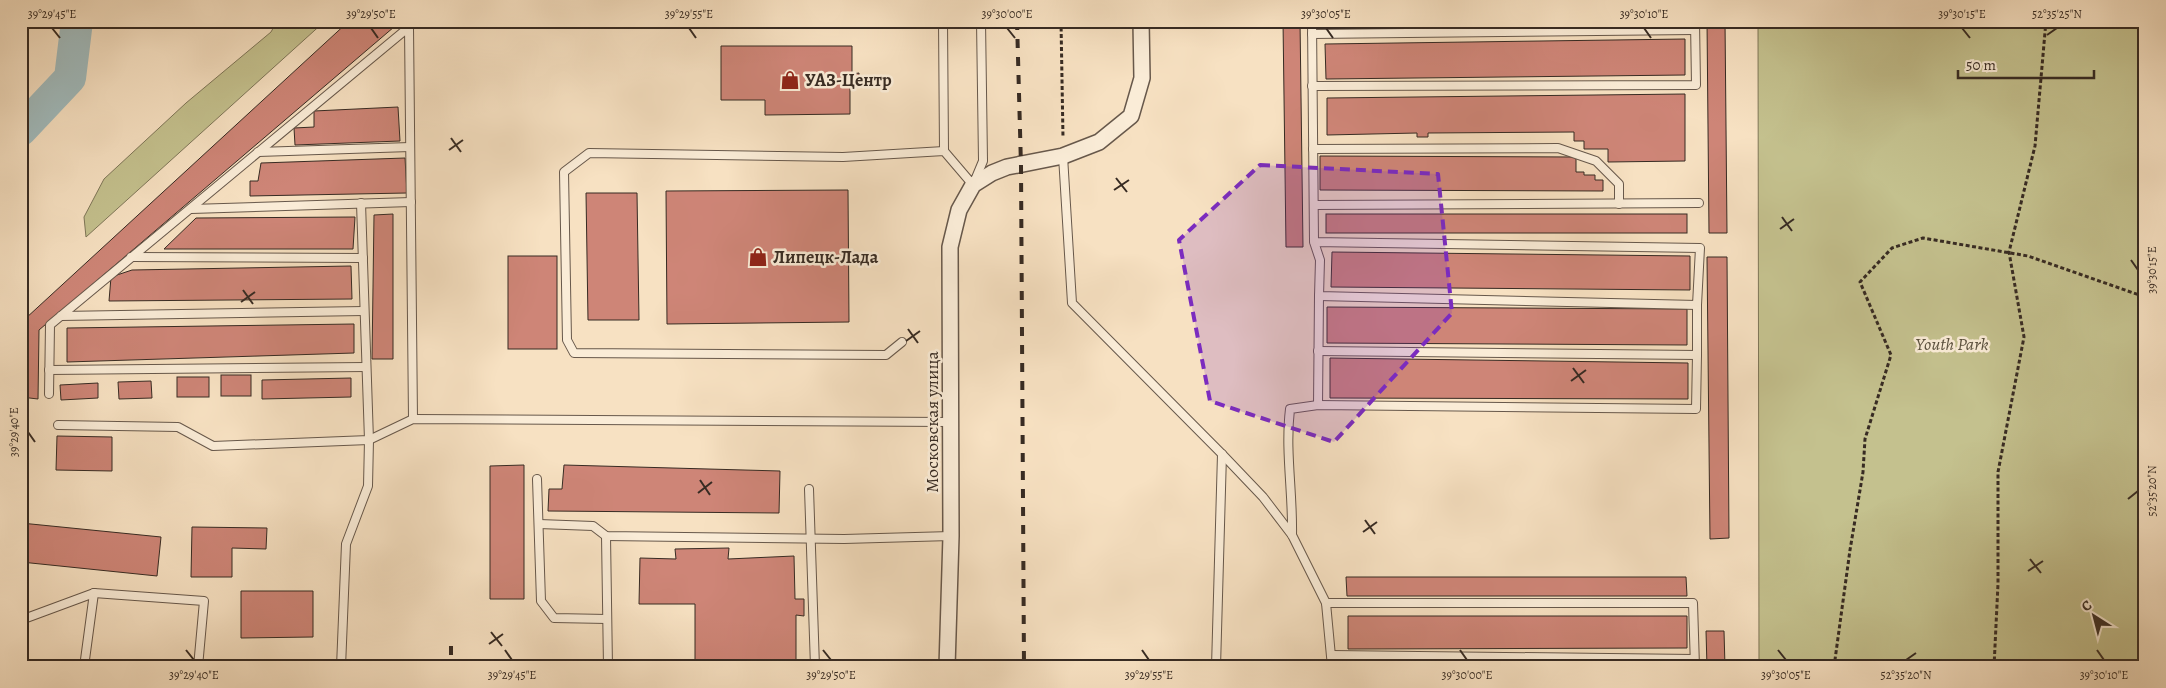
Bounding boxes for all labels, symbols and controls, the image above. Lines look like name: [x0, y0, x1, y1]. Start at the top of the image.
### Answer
text: 39°29'45"E: [28, 6, 76, 22]
text: 39°29'50"E: [346, 6, 396, 22]
text: 39°29'55"E: [665, 6, 713, 22]
text: 39°30'00"E: [981, 6, 1033, 22]
text: 39°30'05"E: [1301, 6, 1351, 22]
text: 39°30'10"E: [1620, 6, 1668, 22]
text: 39°30'15"E: [1938, 6, 1986, 22]
text: 52°35'25"N: [2032, 6, 2082, 22]
scale bar: [1958, 48, 2095, 80]
text: 50 m: [1966, 55, 1996, 75]
place label: УАЗ-Центр: [805, 68, 892, 92]
shop icon: УАЗ-Центр: [779, 69, 801, 91]
place label: Липецк-Лада: [773, 245, 879, 269]
shop icon: Липецк-Лада: [747, 246, 769, 268]
text: 39°30'15"E: [2144, 246, 2160, 294]
park label: Youth Park: [1916, 332, 1988, 356]
street label: Московская улица: [920, 350, 944, 493]
text: 39°29'40"E: [6, 407, 22, 457]
text: 52°35'20"N: [2144, 465, 2160, 517]
north arrow: [2068, 590, 2118, 640]
text: С: [2078, 595, 2096, 616]
text: 39°29'40"E: [169, 667, 219, 683]
text: 39°29'45"E: [488, 667, 536, 683]
text: 39°29'50"E: [806, 667, 856, 683]
text: 39°29'55"E: [1125, 667, 1173, 683]
text: 39°30'00"E: [1441, 667, 1493, 683]
text: 39°30'05"E: [1761, 667, 1811, 683]
text: 52°35'20"N: [1880, 667, 1932, 683]
text: 39°30'10"E: [2080, 667, 2128, 683]

